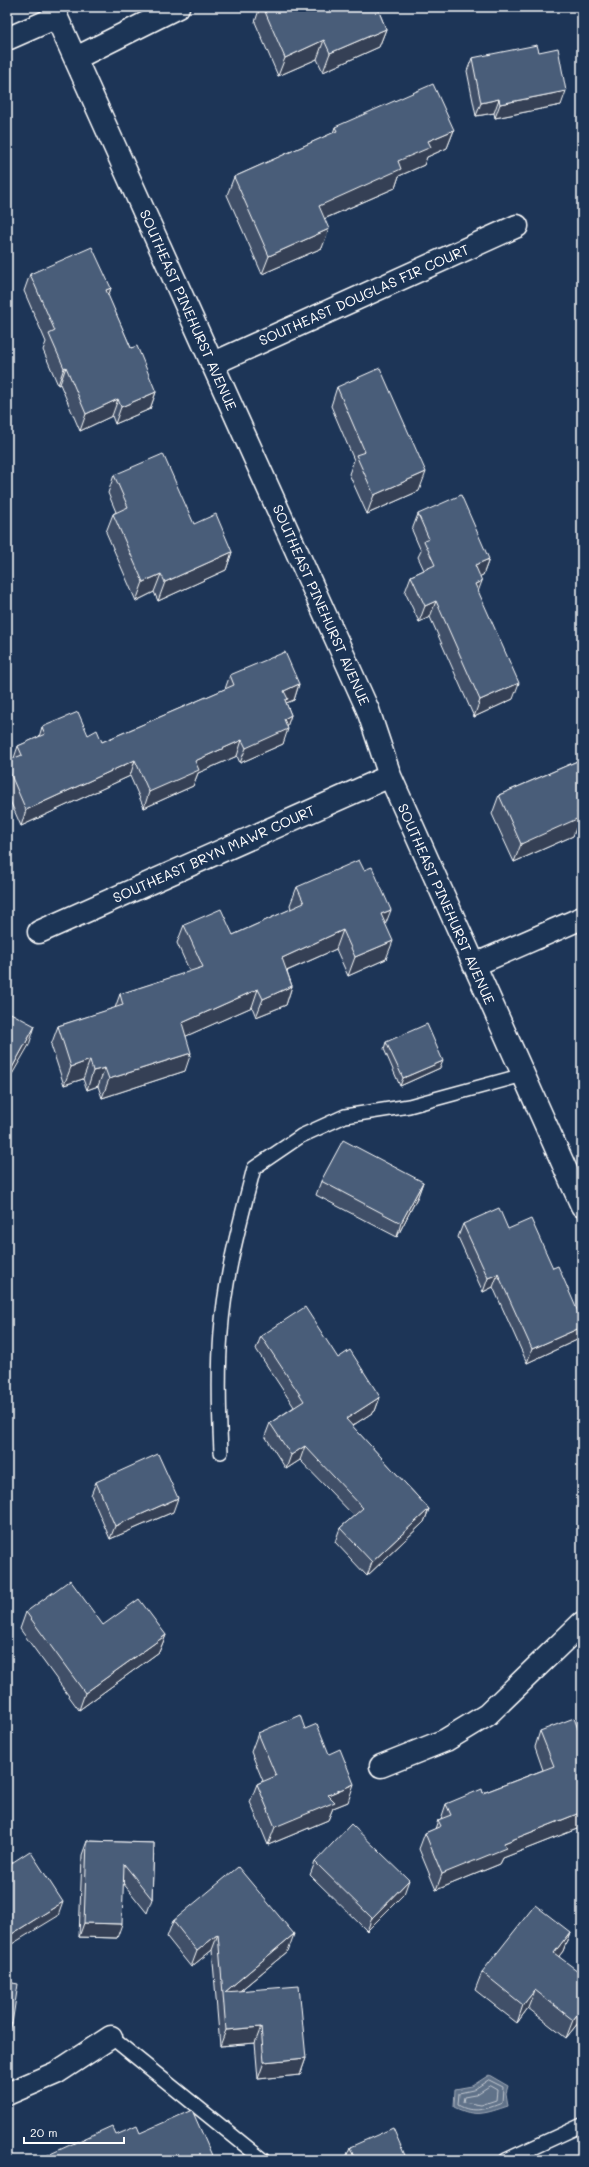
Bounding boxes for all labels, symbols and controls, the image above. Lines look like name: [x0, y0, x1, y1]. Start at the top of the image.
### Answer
street label: SOUTHEAST PINEHURST AVENUE: [135, 206, 241, 413]
street label: SOUTHEAST DOUGLAS FIR COURT: [256, 239, 472, 350]
street label: SOUTHEAST PINEHURST AVENUE: [268, 501, 374, 708]
street label: SOUTHEAST BRYN MAWR COURT: [110, 800, 318, 907]
street label: SOUTHEAST PINEHURST AVENUE: [393, 800, 499, 1007]
scale bar: [24, 2119, 124, 2145]
text: 20 m: [30, 2124, 58, 2140]

